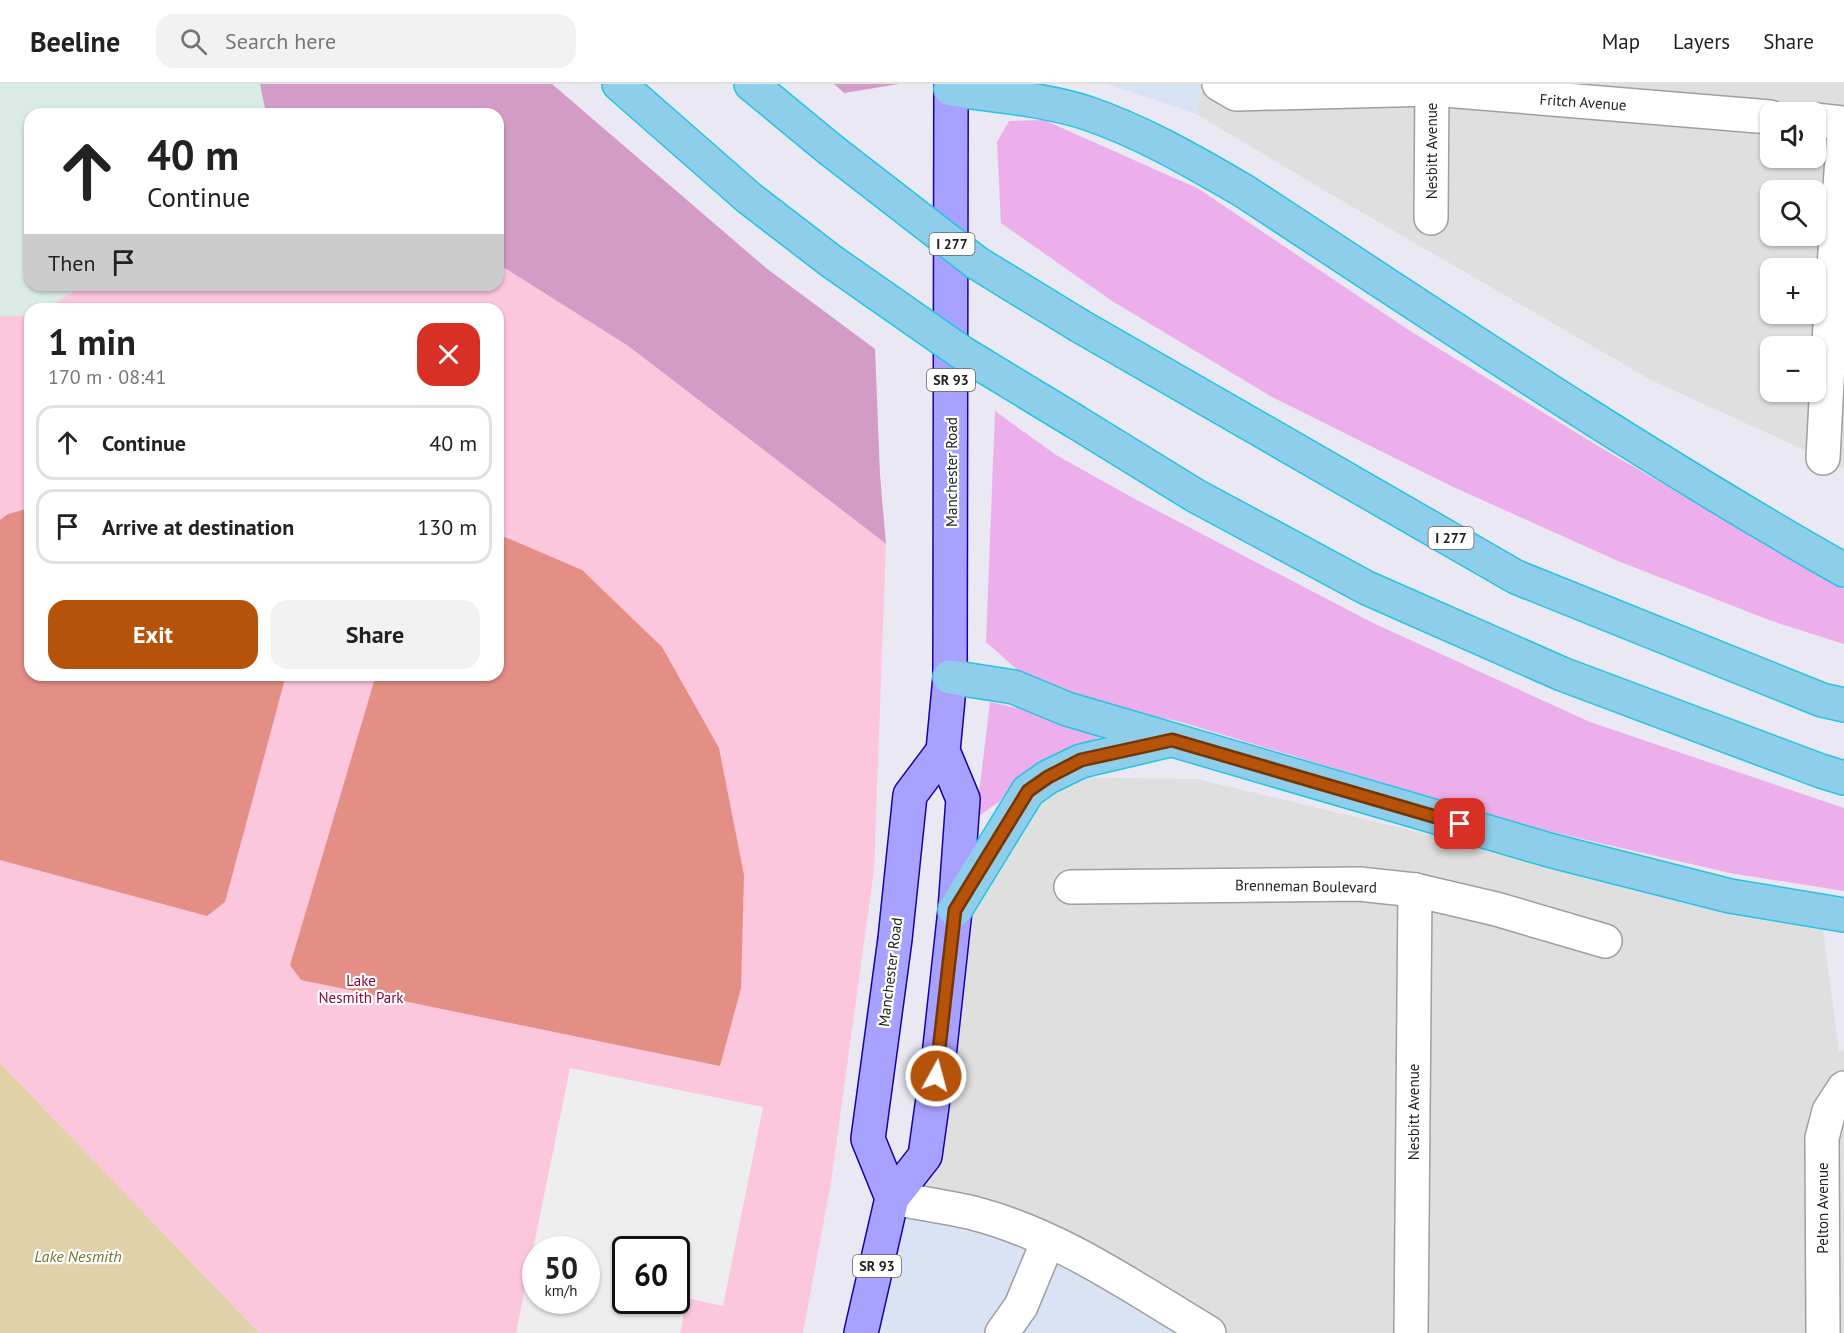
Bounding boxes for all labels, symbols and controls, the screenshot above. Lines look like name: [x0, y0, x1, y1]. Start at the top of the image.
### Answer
search box: [156, 14, 576, 68]
text: Beeline: [30, 23, 120, 60]
icon: search: [177, 25, 210, 58]
text: Search here: [225, 27, 336, 55]
text: Map: [1602, 28, 1640, 55]
text: Layers: [1673, 28, 1730, 55]
text: Share: [1763, 28, 1814, 55]
street label: Fritch Avenue: [1539, 89, 1627, 115]
map controls: [1760, 102, 1826, 402]
button: sound: [1760, 102, 1826, 168]
street label: Nesbitt Avenue: [1422, 103, 1441, 199]
text: 40 m: [147, 127, 239, 182]
icon: ahead: [48, 132, 126, 210]
text: Continue: [147, 180, 250, 214]
button: search: [1760, 180, 1826, 246]
road number: I 277: [930, 233, 974, 255]
icon: arrive: [107, 246, 140, 279]
text: Then: [48, 249, 95, 277]
button: +: [1760, 258, 1826, 324]
text: 1 min: [48, 318, 136, 365]
button: close: [417, 323, 480, 386]
button: −: [1760, 336, 1826, 402]
text: 170 m · 08:41: [48, 364, 166, 390]
road number: SR 93: [927, 369, 975, 391]
street label: Manchester Road: [942, 417, 961, 527]
icon: ahead: [51, 426, 84, 459]
text: Continue: [102, 429, 186, 457]
text: 40 m: [429, 429, 477, 457]
icon: arrive: [51, 510, 84, 543]
text: Arrive at destination: [102, 513, 294, 541]
text: 130 m: [417, 513, 477, 541]
road number: I 277: [1428, 527, 1474, 549]
button: Exit: [48, 600, 258, 669]
button: Share: [270, 600, 480, 669]
pin: [1434, 798, 1485, 849]
icon: arrive: [1443, 807, 1476, 840]
street label: Brenneman Boulevard: [1235, 875, 1377, 897]
street label: Manchester Road: [874, 916, 906, 1028]
park label: Lake Nesmith Park: [318, 971, 404, 1007]
position arrow: [904, 1044, 968, 1108]
street label: Nesbitt Avenue: [1404, 1064, 1423, 1160]
street label: Pelton Avenue: [1813, 1162, 1832, 1254]
speed limit sign: 60: [612, 1236, 690, 1314]
water label: Lake Nesmith: [34, 1246, 122, 1266]
text: 50: [544, 1248, 578, 1287]
road number: SR 93: [853, 1255, 901, 1277]
text: km/h: [545, 1281, 577, 1300]

